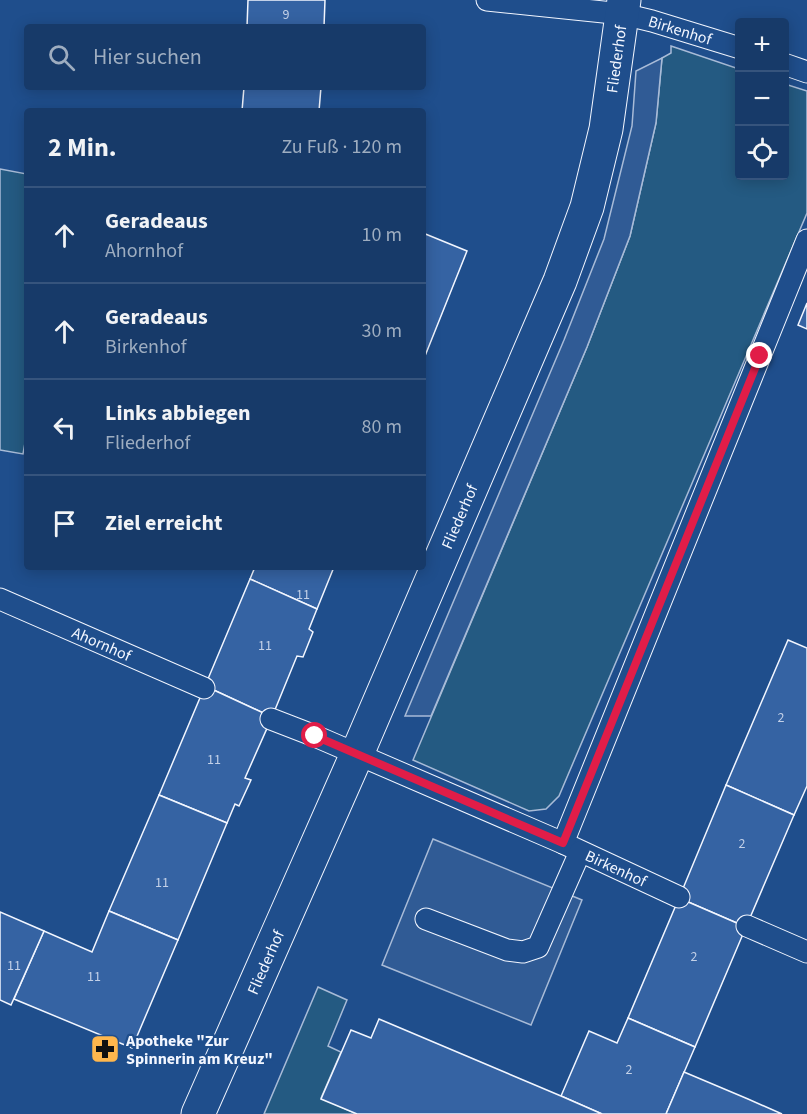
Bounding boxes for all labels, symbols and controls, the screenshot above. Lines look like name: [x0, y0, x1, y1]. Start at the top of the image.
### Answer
house number: 9: [283, 5, 290, 25]
street label: Birkenhof: [645, 10, 716, 51]
map controls: [735, 18, 789, 180]
button: +: [735, 18, 789, 72]
street label: Fliederhof: [601, 22, 633, 94]
search box: [24, 24, 426, 90]
icon: search: [45, 41, 78, 74]
text: Hier suchen: [93, 41, 202, 73]
button: −: [735, 72, 789, 126]
button: locate: [735, 126, 789, 180]
text: 2 Min.: [48, 129, 117, 166]
text: Zu Fuß · 120 m: [281, 133, 402, 161]
text: Geradeaus: [105, 205, 208, 237]
icon: ahead: [48, 219, 81, 252]
text: 10 m: [362, 221, 402, 249]
text: Ahornhof: [105, 237, 183, 265]
text: Geradeaus: [105, 301, 208, 333]
icon: ahead: [48, 315, 81, 348]
text: 30 m: [362, 317, 402, 345]
text: Birkenhof: [105, 333, 187, 361]
route end: [746, 342, 772, 368]
text: Links abbiegen: [105, 397, 251, 429]
icon: left: [48, 411, 81, 444]
text: 80 m: [362, 413, 402, 441]
text: Fliederhof: [105, 429, 190, 457]
street label: Fliederhof: [436, 480, 484, 553]
icon: arrive: [48, 507, 81, 540]
text: Ziel erreicht: [105, 507, 223, 539]
house number: 11: [296, 585, 310, 605]
street label: Ahornhof: [68, 622, 136, 667]
house number: 11: [258, 636, 272, 656]
house number: 2: [778, 708, 785, 728]
route start: [301, 722, 327, 748]
house number: 11: [207, 750, 221, 770]
house number: 2: [739, 834, 746, 854]
street label: Birkenhof: [582, 845, 651, 893]
house number: 11: [155, 873, 169, 893]
street label: Fliederhof: [242, 926, 290, 998]
house number: 2: [691, 947, 698, 967]
house number: 11: [7, 956, 21, 976]
house number: 11: [87, 967, 101, 987]
place label: Apotheke "Zur Spinnerin am Kreuz": [125, 1030, 273, 1070]
pharmacy icon: Apotheke "Zur Spinnerin am Kreuz": [89, 1033, 121, 1065]
house number: 2: [626, 1060, 633, 1080]

